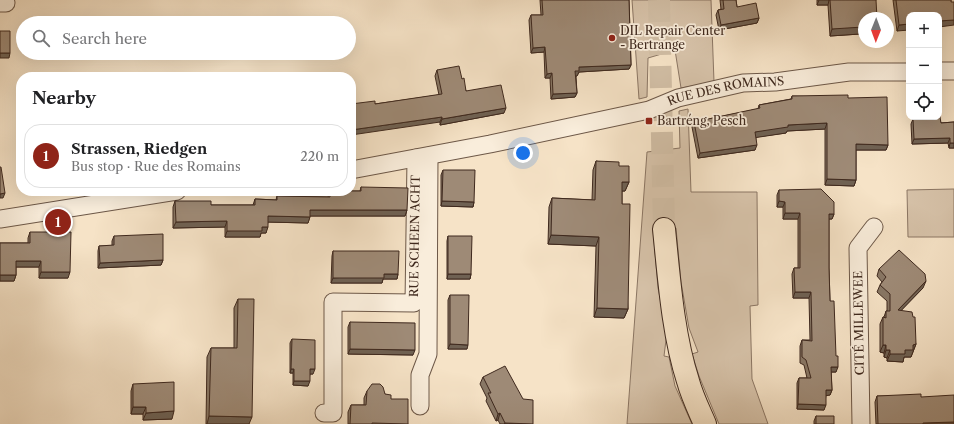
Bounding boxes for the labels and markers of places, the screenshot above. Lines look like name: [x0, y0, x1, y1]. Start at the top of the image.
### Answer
place label: DIL Repair Center - Bertrange: [620, 23, 725, 52]
marker: DIL Repair Center - Bertrange: [607, 33, 617, 43]
place label: Bartréng, Pesch: [657, 113, 747, 128]
marker: Bartréng, Pesch: [644, 116, 654, 126]
pin: 1: [45, 207, 71, 237]

